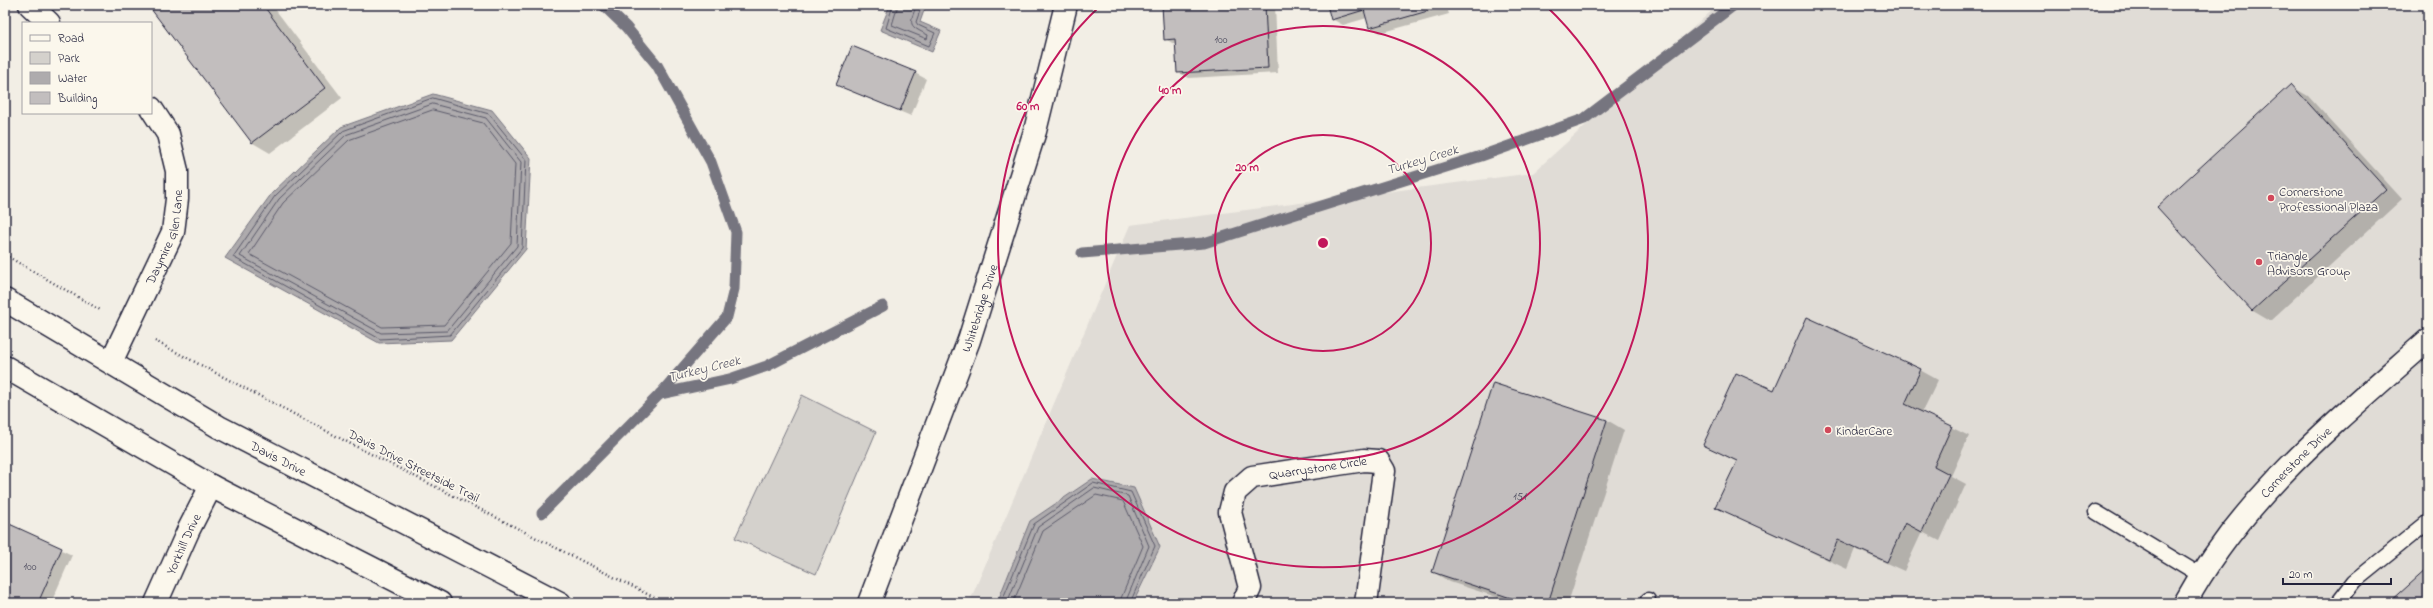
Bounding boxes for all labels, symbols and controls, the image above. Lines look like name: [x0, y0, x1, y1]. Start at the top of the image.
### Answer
legend: [22, 22, 152, 114]
text: Road: [58, 30, 84, 48]
house number: 100: [1214, 32, 1228, 48]
text: Park: [58, 50, 80, 68]
text: Water: [58, 70, 87, 88]
text: 40 m: [1158, 82, 1182, 100]
text: Building: [57, 90, 97, 109]
text: 60 m: [1016, 98, 1040, 116]
water label: Turkey Creek: [1384, 139, 1462, 181]
text: 20 m: [1234, 159, 1259, 177]
place label: Cornerstone Professional Plaza: [2279, 183, 2378, 217]
street label: Daymire Glen Lane: [141, 189, 188, 289]
marker: Cornerstone Professional Plaza: [2266, 193, 2276, 203]
centre of rings: [1316, 236, 1330, 250]
place label: Triangle Advisors Group: [2267, 247, 2350, 281]
marker: Triangle Advisors Group: [2254, 257, 2264, 267]
street label: Whitebridge Drive: [957, 262, 1003, 355]
water label: Turkey Creek: [666, 350, 744, 389]
place label: KinderCare: [1836, 422, 1892, 441]
street label: Cornerstone Drive: [2256, 422, 2336, 503]
street label: Davis Drive Streetside Trail: [343, 424, 482, 508]
marker: KinderCare: [1823, 425, 1833, 435]
street label: Davis Drive: [246, 436, 310, 482]
street label: Quarrystone Circle: [1268, 452, 1368, 485]
house number: 151: [1513, 489, 1527, 505]
street label: Yorkhill Drive: [162, 510, 206, 578]
house number: 100: [23, 559, 37, 575]
scale bar: [2283, 560, 2391, 586]
text: 20 m: [2289, 566, 2312, 584]

